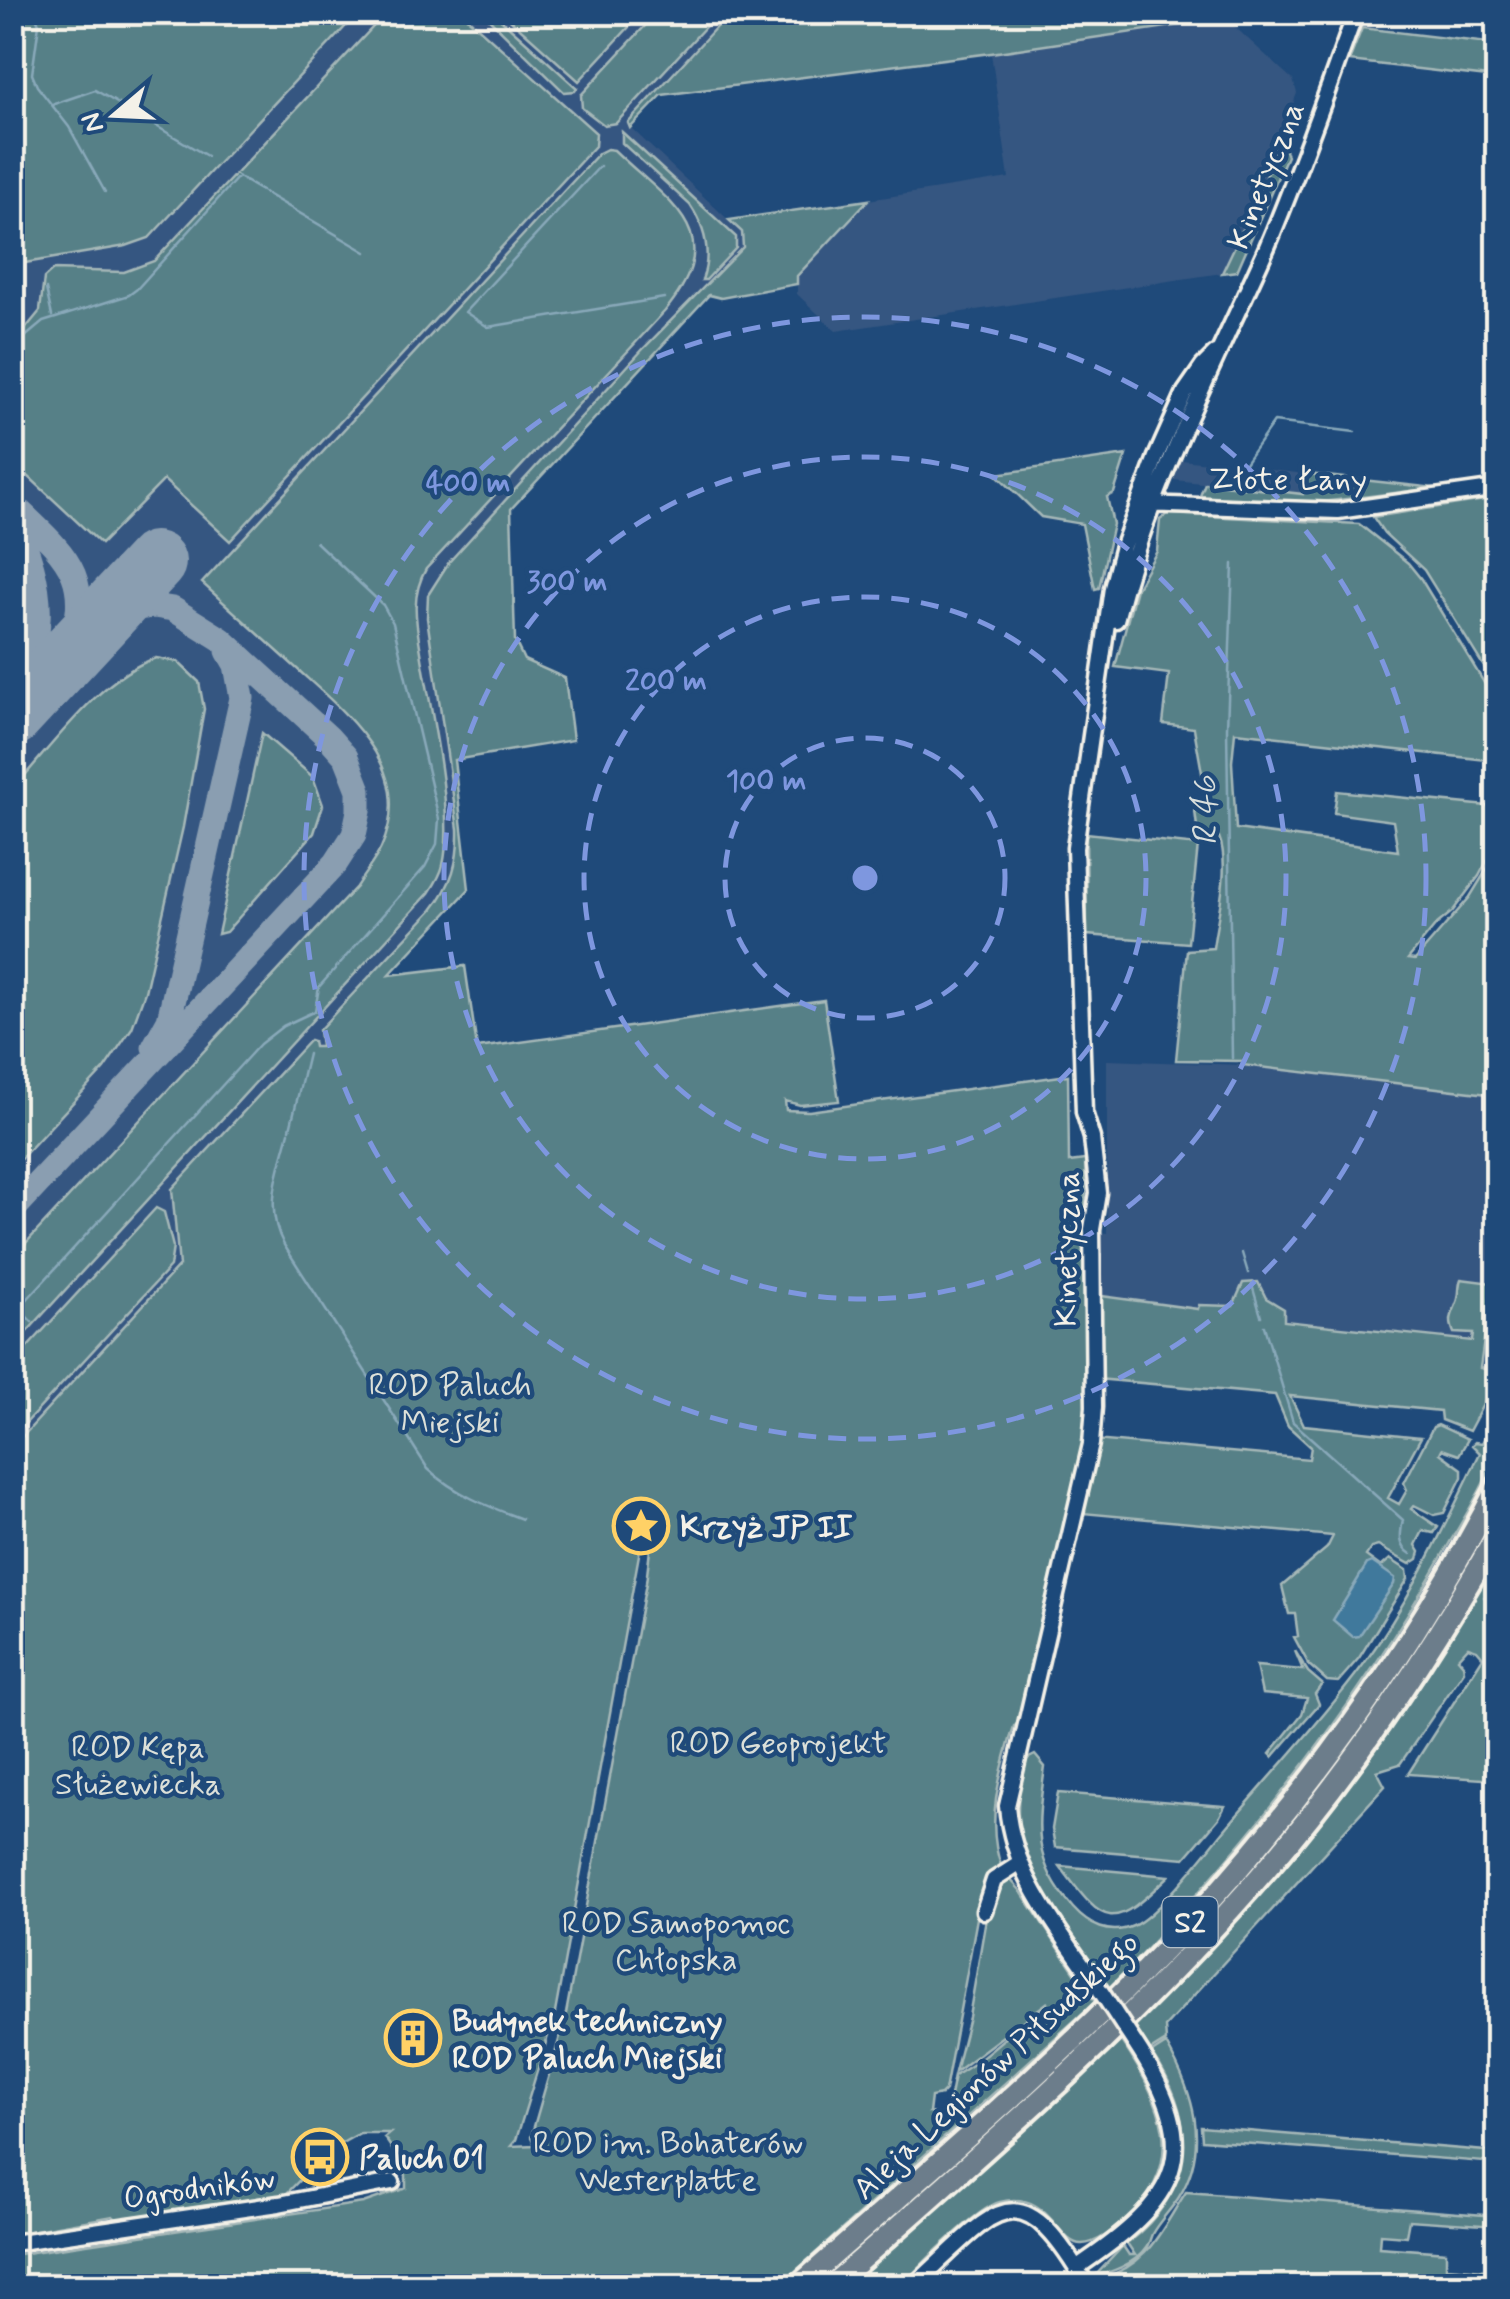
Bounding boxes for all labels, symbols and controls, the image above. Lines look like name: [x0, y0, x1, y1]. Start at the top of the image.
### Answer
north arrow: [65, 65, 165, 165]
street label: Kinetyczna: [1218, 96, 1316, 256]
text: N: [73, 107, 114, 137]
street label: Złote Łany: [1209, 459, 1367, 501]
text: 400 m: [426, 464, 510, 503]
text: 300 m: [527, 563, 607, 602]
text: 200 m: [625, 662, 707, 701]
text: 100 m: [726, 762, 806, 801]
water label: R 46: [1182, 775, 1230, 846]
centre of rings: [847, 860, 883, 896]
street label: Kinetyczna: [1046, 1171, 1090, 1327]
park label: ROD Paluch Miejski: [368, 1365, 532, 1444]
place icon: Krzyż JP II: [611, 1496, 671, 1556]
place label: Krzyż JP II: [680, 1507, 853, 1549]
park label: ROD Geoprojekt: [670, 1723, 886, 1765]
park label: ROD Kępa Służewiecka: [55, 1727, 221, 1806]
road number: S2: [1162, 1897, 1218, 1947]
park label: ROD Samopomoc Chłopska: [562, 1903, 790, 1982]
street label: Aleja Legionów Piłsudskiego: [844, 1923, 1150, 2212]
place label: Budynek techniczny ROD Paluch Miejski: [452, 2001, 723, 2080]
building icon: Budynek techniczny ROD Paluch Miejski: [383, 2008, 443, 2068]
park label: ROD im. Bohaterów Westerplatte: [533, 2123, 803, 2202]
bus stop icon: Paluch 01: [290, 2127, 350, 2187]
place label: Paluch 01: [359, 2138, 484, 2180]
street label: Ogrodników: [121, 2158, 278, 2220]

